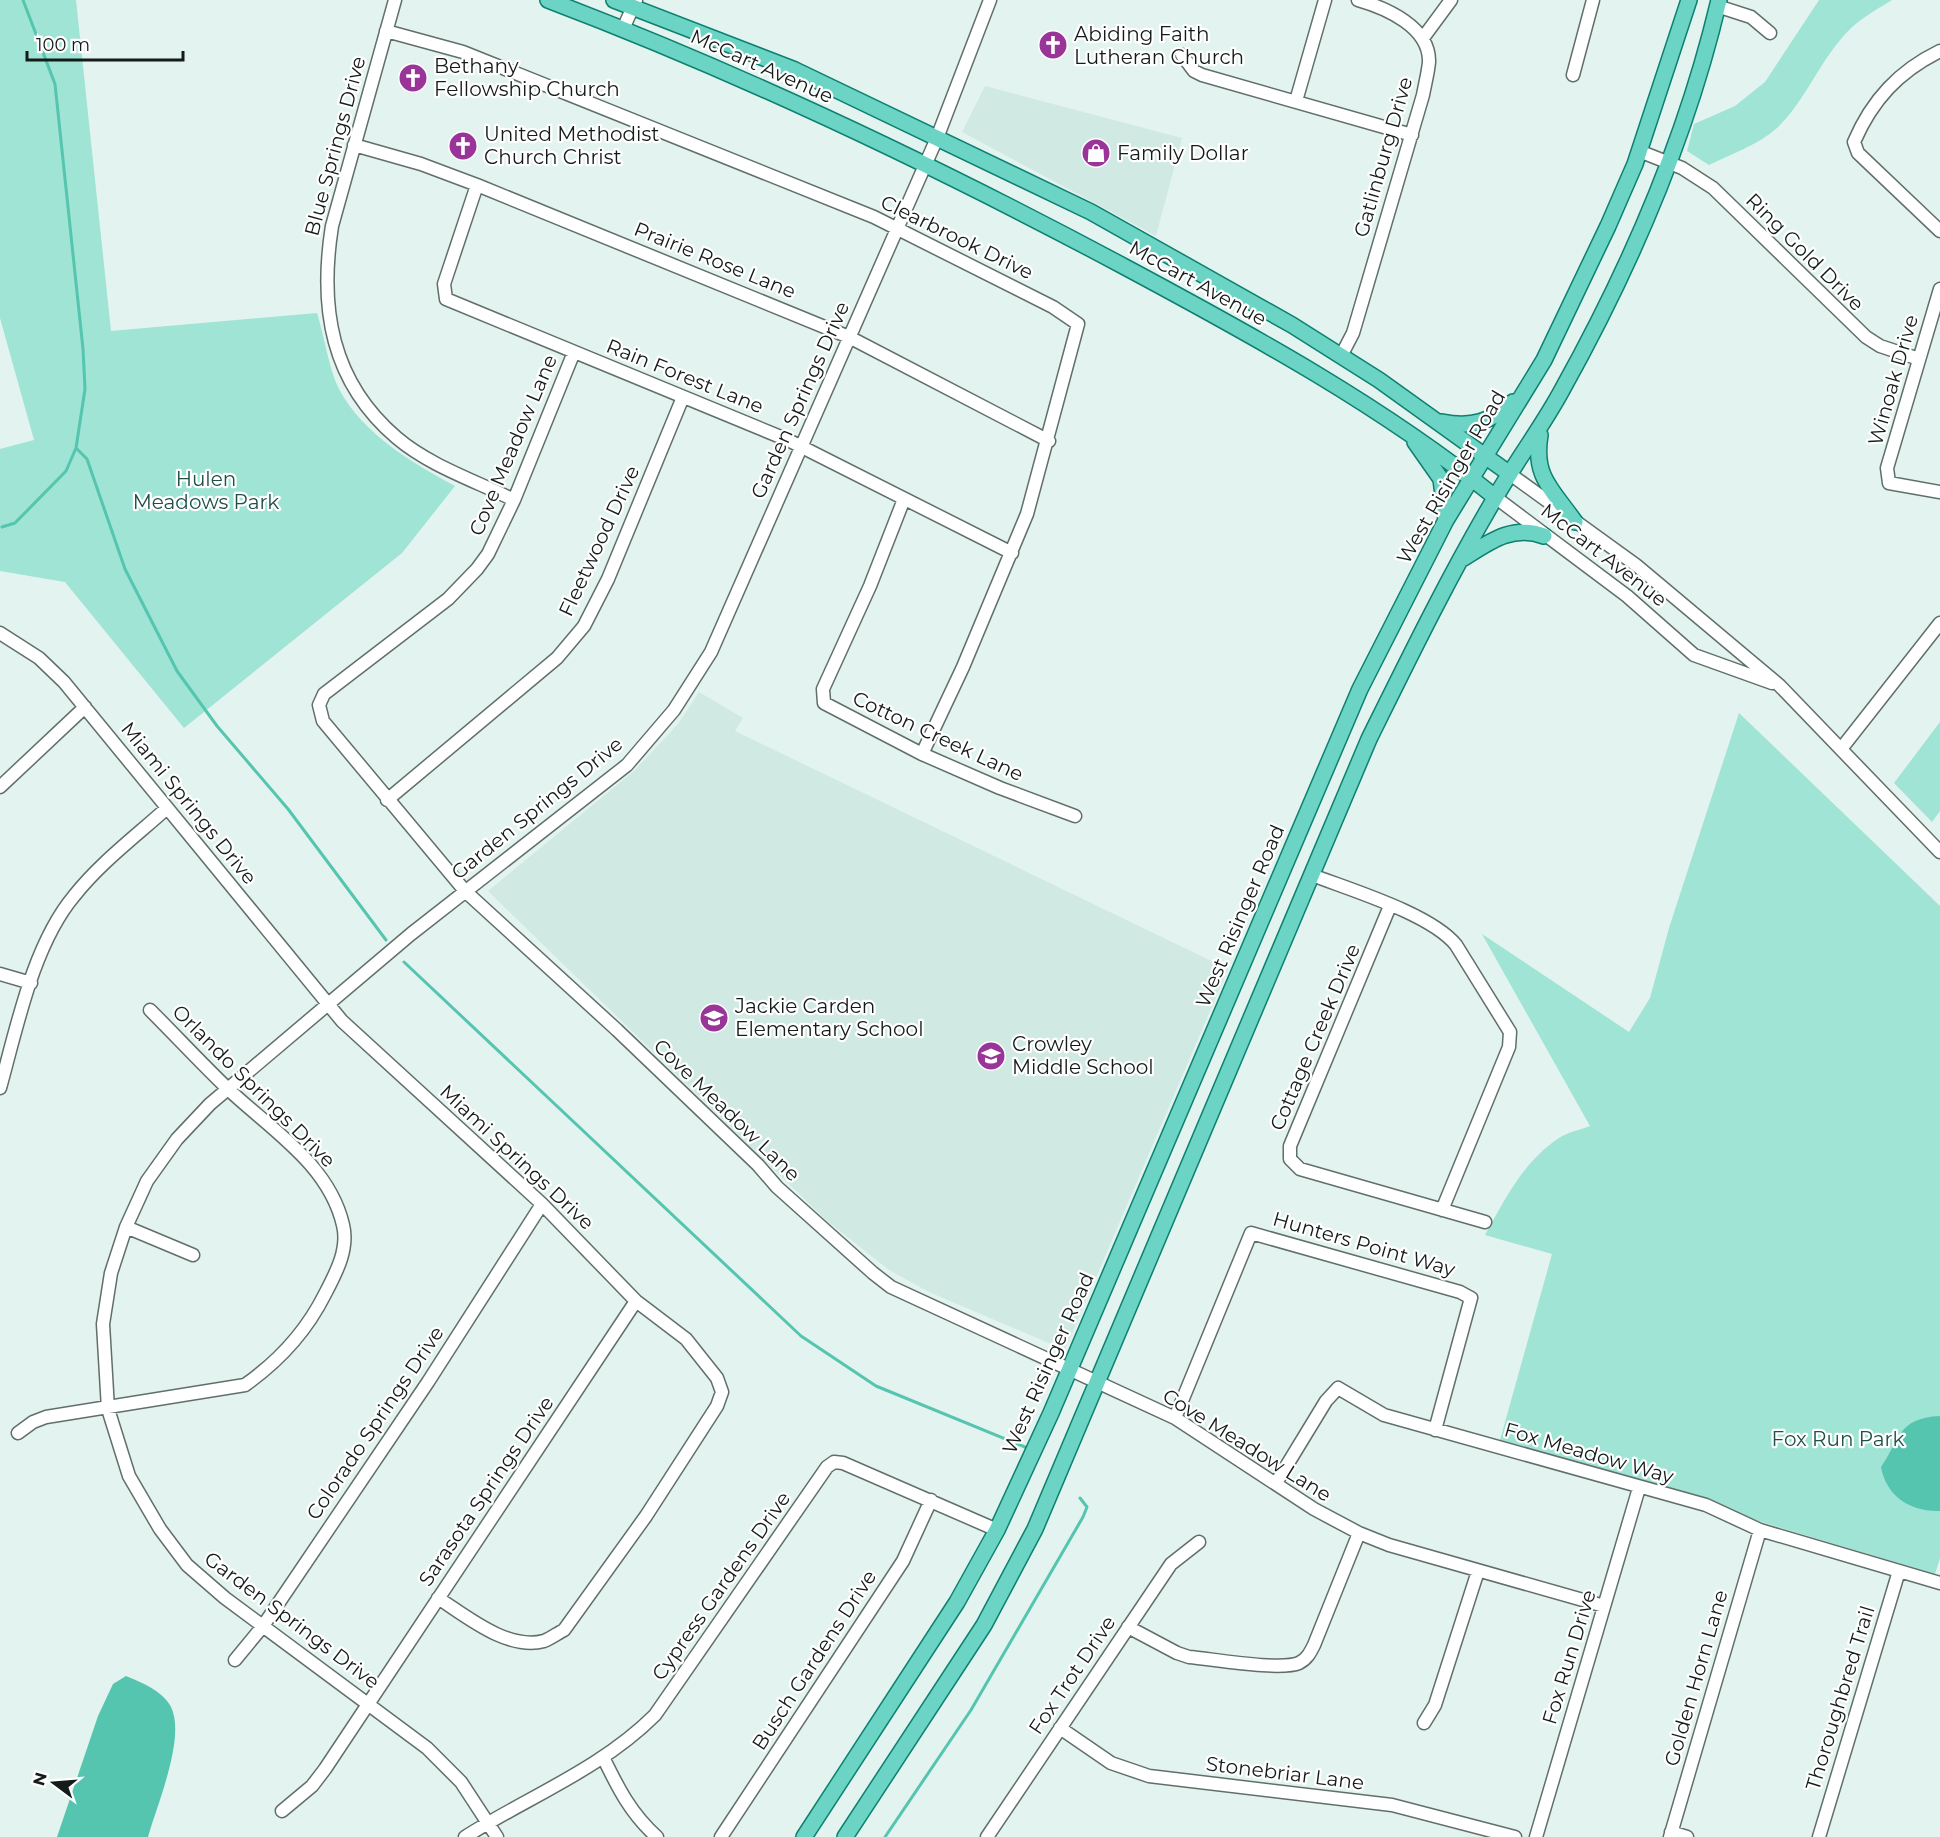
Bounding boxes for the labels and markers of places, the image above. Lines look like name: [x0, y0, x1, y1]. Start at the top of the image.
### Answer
place label: Abiding Faith Lutheran Church: [1074, 22, 1244, 69]
church icon: Abiding Faith Lutheran Church: [1037, 29, 1069, 61]
place label: Bethany Fellowship Church: [434, 54, 620, 101]
church icon: Bethany Fellowship Church: [397, 62, 429, 94]
place label: United Methodist Church Christ: [484, 122, 659, 169]
church icon: United Methodist Church Christ: [447, 130, 479, 162]
shop icon: Family Dollar: [1080, 137, 1112, 169]
place label: Family Dollar: [1117, 141, 1249, 165]
place label: Jackie Carden Elementary School: [734, 994, 924, 1041]
school or university icon: Jackie Carden Elementary School: [698, 1002, 730, 1034]
place label: Crowley Middle School: [1012, 1032, 1154, 1079]
school or university icon: Crowley Middle School: [975, 1040, 1007, 1072]

